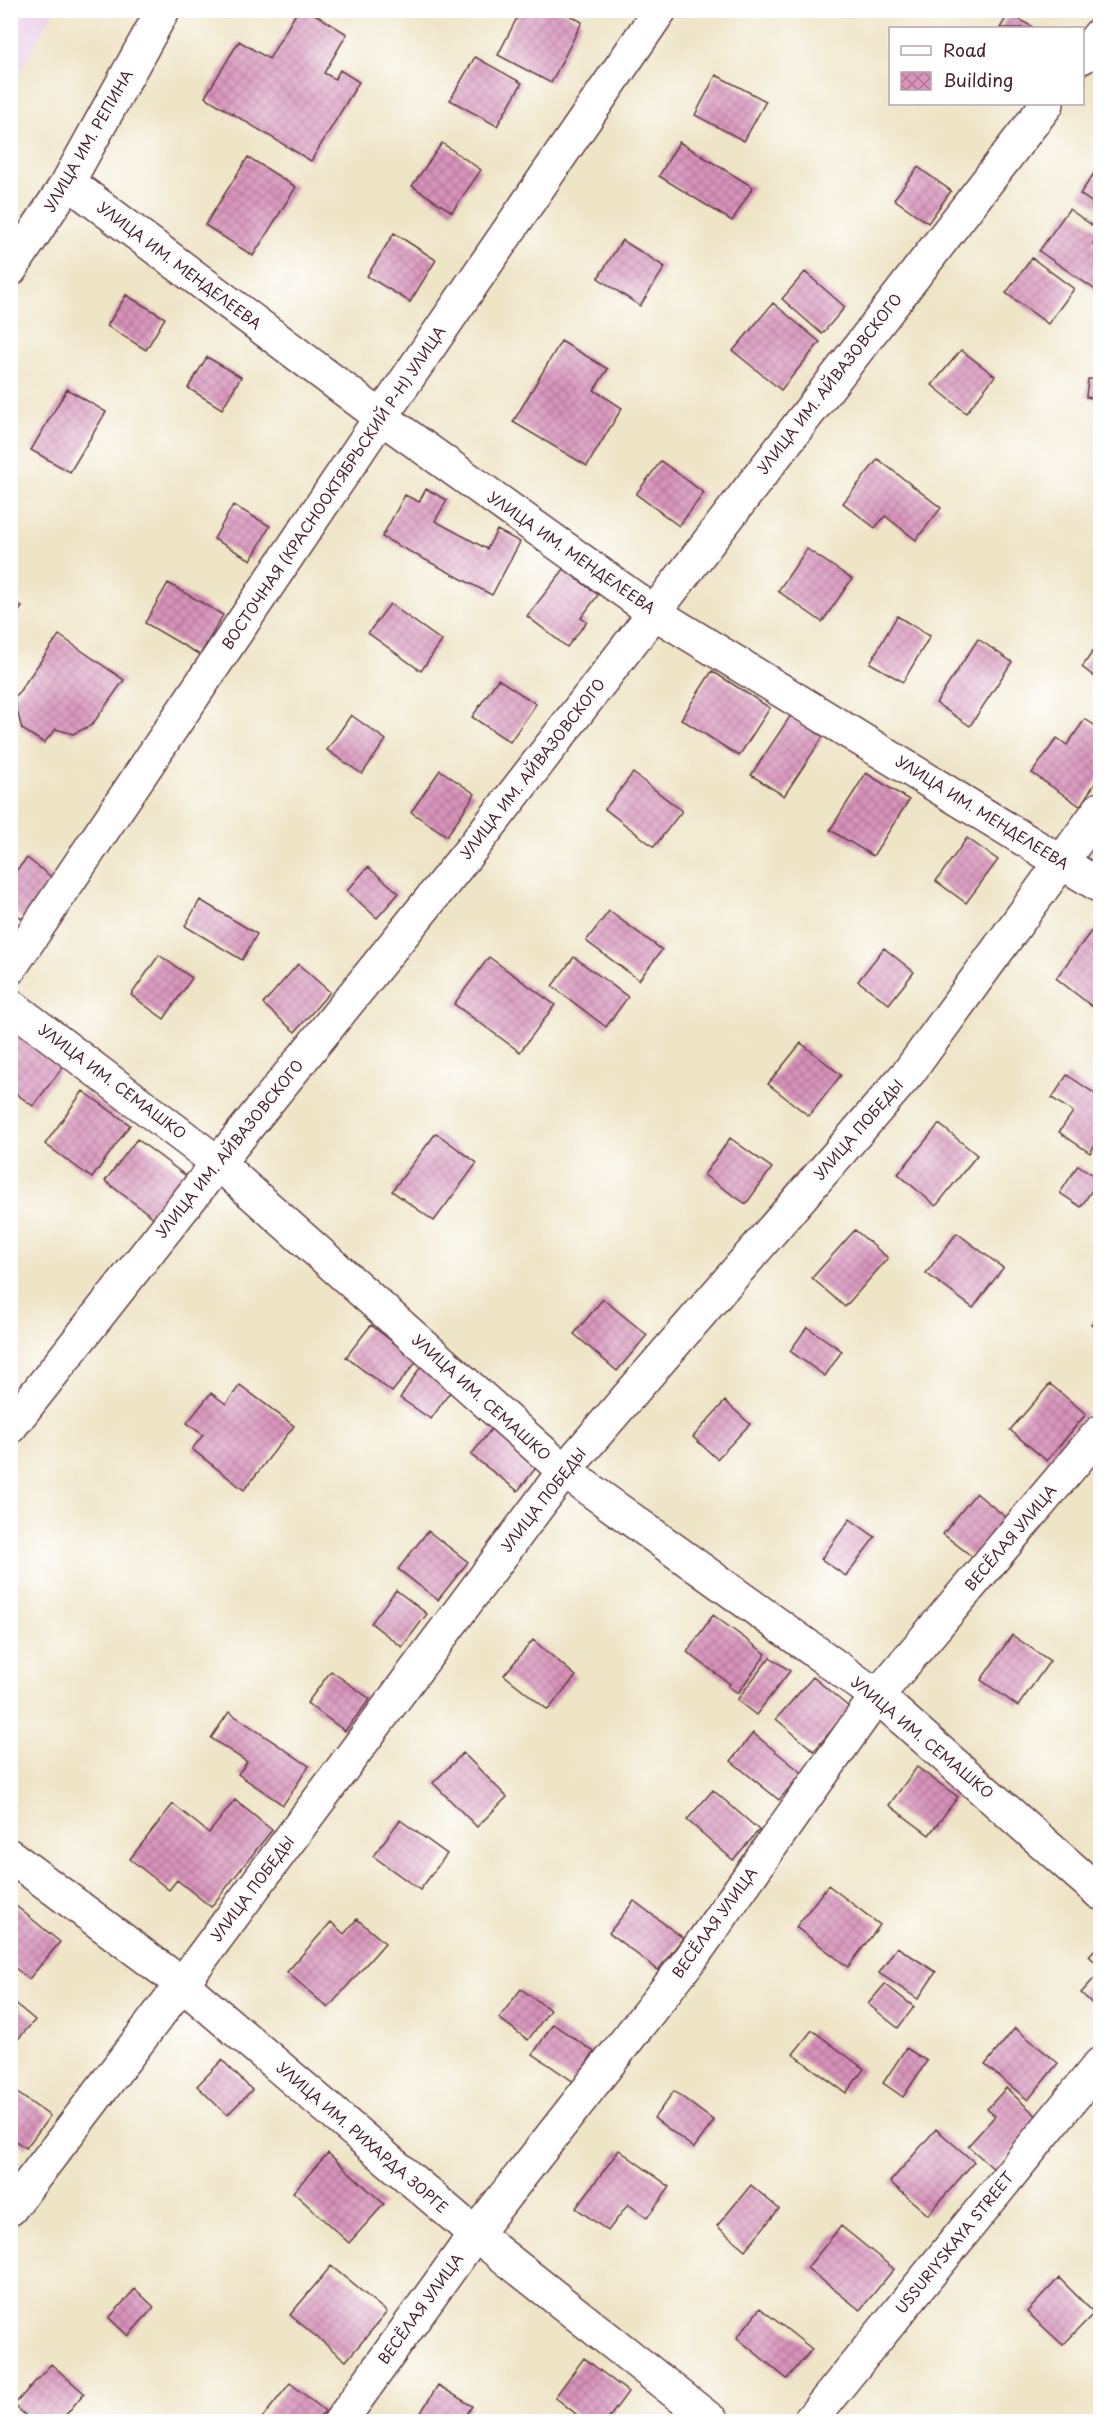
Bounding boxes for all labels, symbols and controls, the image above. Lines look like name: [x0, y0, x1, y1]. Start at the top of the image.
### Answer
legend: [889, 27, 1084, 105]
text: Road: [943, 36, 987, 63]
street label: УЛИЦА ИМ. РЕПИНА: [38, 65, 138, 216]
text: Building: [943, 66, 1013, 93]
street label: УЛИЦА ИМ. МЕНДЕЛЕЕВА: [93, 195, 267, 334]
street label: УЛИЦА ИМ. АЙВАЗОВСКОГО: [751, 288, 907, 478]
street label: ВОСТОЧНАЯ (КРАСНООКТЯБРЬСКИЙ Р-Н) УЛИЦА: [215, 321, 450, 654]
street label: УЛИЦА ИМ. МЕНДЕЛЕЕВА: [483, 485, 660, 619]
street label: УЛИЦА ИМ. АЙВАЗОВСКОГО: [454, 673, 610, 863]
street label: УЛИЦА ИМ. МЕНДЕЛЕЕВА: [892, 749, 1074, 875]
street label: УЛИЦА ИМ. СЕМАШКО: [34, 1018, 192, 1144]
street label: УЛИЦА ИМ. АЙВАЗОВСКОГО: [150, 1054, 308, 1242]
street label: УЛИЦА ПОБЕДЫ: [808, 1074, 908, 1184]
street label: УЛИЦА ИМ. СЕМАШКО: [408, 1328, 556, 1466]
street label: УЛИЦА ПОБЕДЫ: [495, 1442, 591, 1556]
street label: ВЕСЁЛАЯ УЛИЦА: [958, 1479, 1061, 1595]
street label: УЛИЦА ИМ. СЕМАШКО: [847, 1670, 999, 1803]
street label: УЛИЦА ПОБЕДЫ: [204, 1831, 299, 1946]
street label: ВЕСЁЛАЯ УЛИЦА: [666, 1862, 762, 1982]
street label: УЛИЦА ИМ. РИХАРДА ЗОРГЕ: [272, 2056, 454, 2218]
street label: USSURIYSKAYA STREET: [889, 2165, 1019, 2318]
street label: ВЕСЁЛАЯ УЛИЦА: [372, 2248, 468, 2368]

